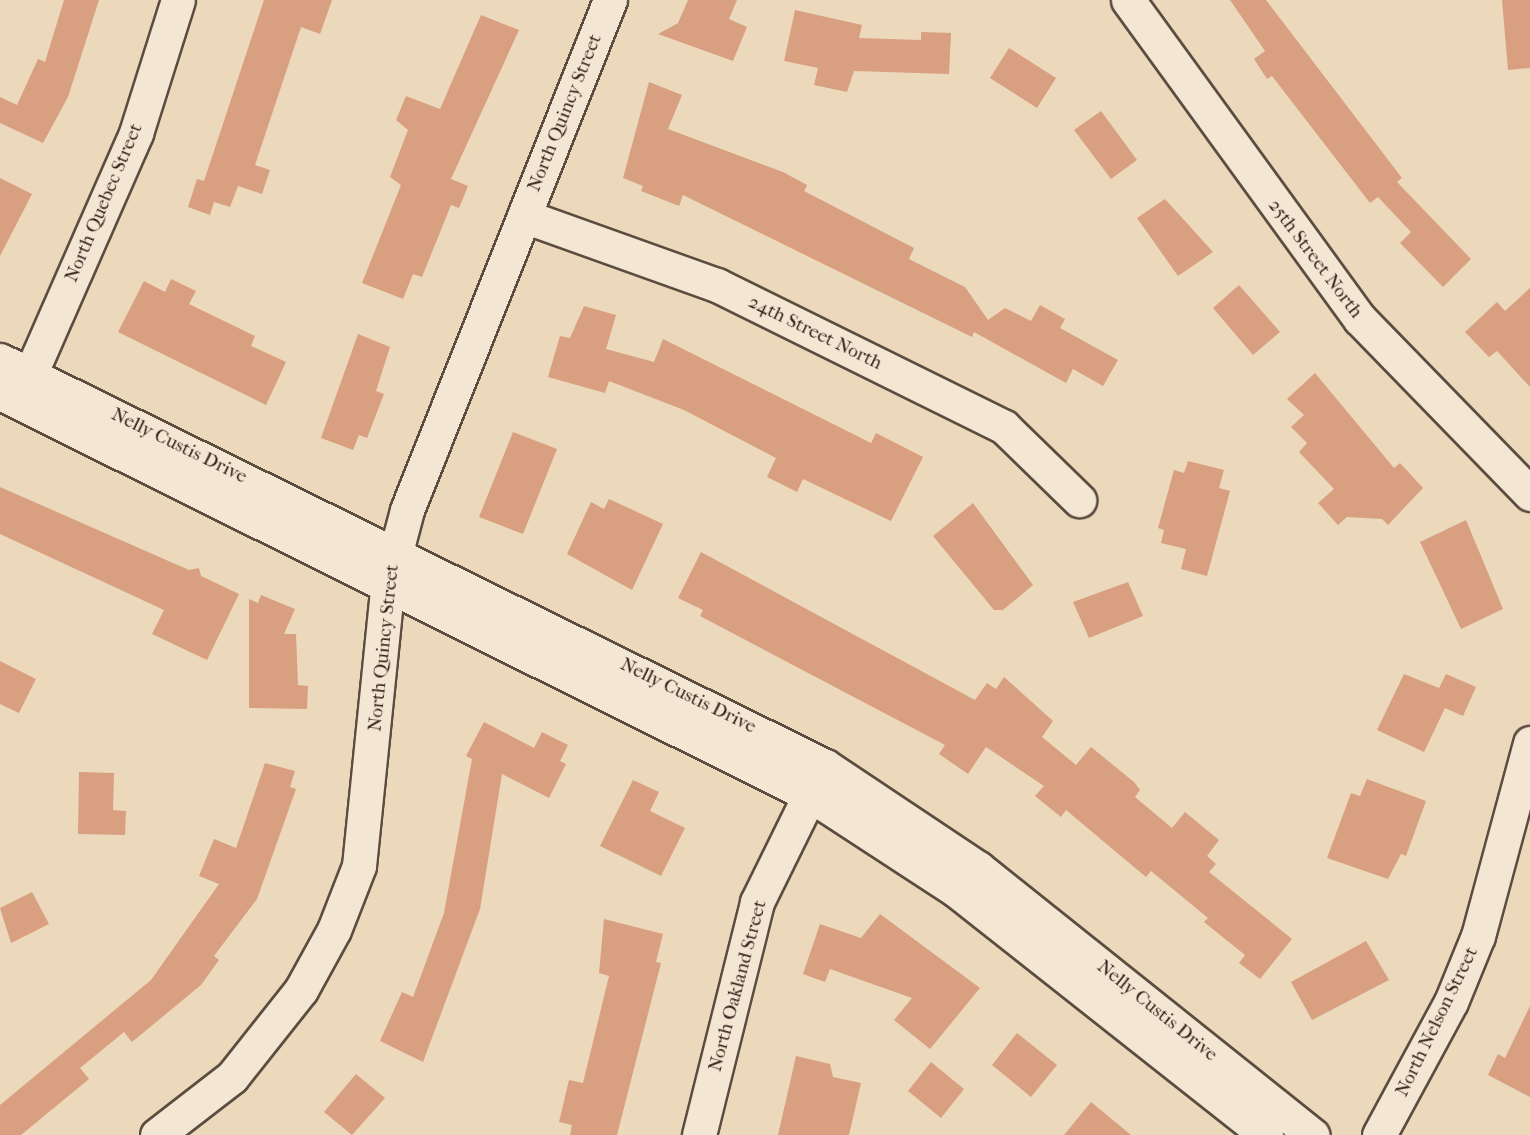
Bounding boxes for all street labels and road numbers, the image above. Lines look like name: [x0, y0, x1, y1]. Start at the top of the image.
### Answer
street label: North Quincy Street: [523, 31, 607, 195]
street label: North Quebec Street: [60, 120, 148, 286]
street label: 25th Street North: [1263, 195, 1367, 323]
street label: 24th Street North: [744, 291, 886, 375]
street label: Nelly Custis Drive: [107, 403, 251, 489]
street label: North Quincy Street: [364, 563, 404, 733]
street label: Nelly Custis Drive: [616, 653, 760, 739]
street label: North Oakland Street: [704, 898, 772, 1074]
street label: North Nelson Street: [1391, 943, 1483, 1101]
street label: Nelly Custis Drive: [1092, 956, 1222, 1066]

